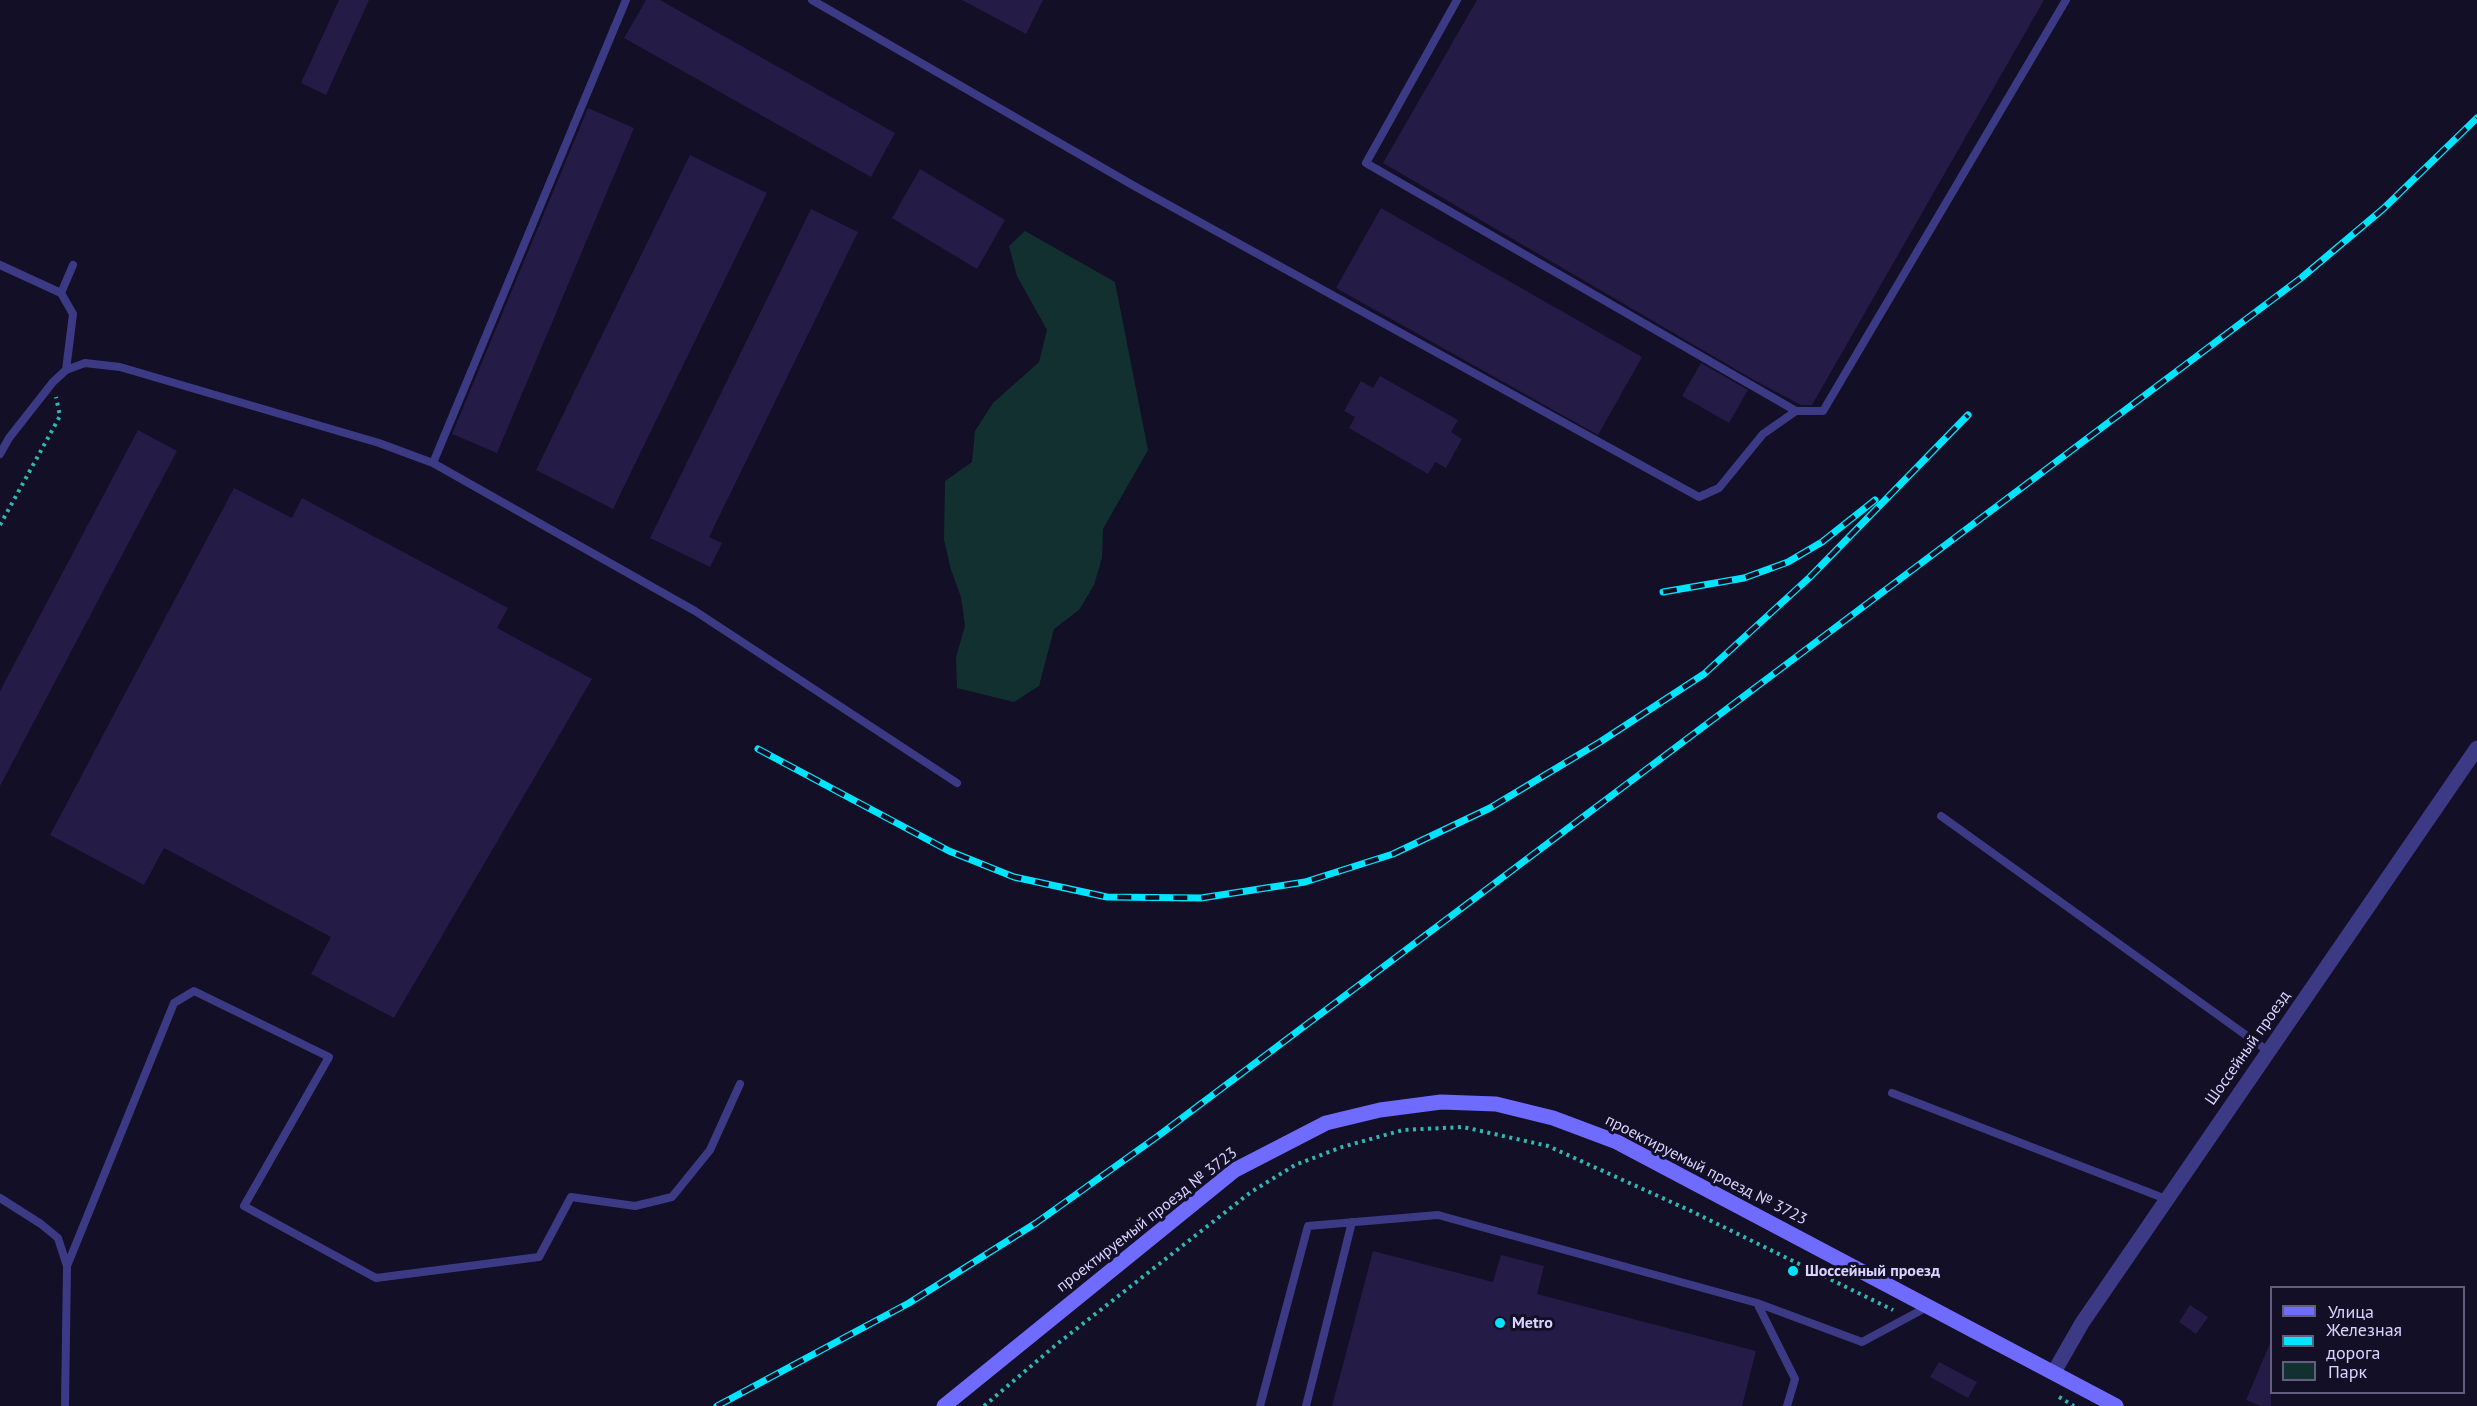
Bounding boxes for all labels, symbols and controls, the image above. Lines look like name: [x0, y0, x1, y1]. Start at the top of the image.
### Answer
street label: Шоссейный проезд: [2201, 987, 2295, 1109]
street label: проектируемый проезд № 3723: [1602, 1111, 1810, 1229]
street label: проектируемый проезд № 3723: [1053, 1144, 1241, 1296]
place label: Шоссейный проезд: [1805, 1261, 1940, 1281]
marker: Шоссейный проезд: [1786, 1264, 1800, 1278]
legend: [2270, 1286, 2465, 1394]
text: Улица: [2328, 1300, 2374, 1323]
place label: Metro: [1512, 1313, 1553, 1333]
marker: Metro: [1493, 1316, 1507, 1330]
text: Железная дорога: [2326, 1318, 2402, 1364]
text: Парк: [2328, 1360, 2367, 1383]

